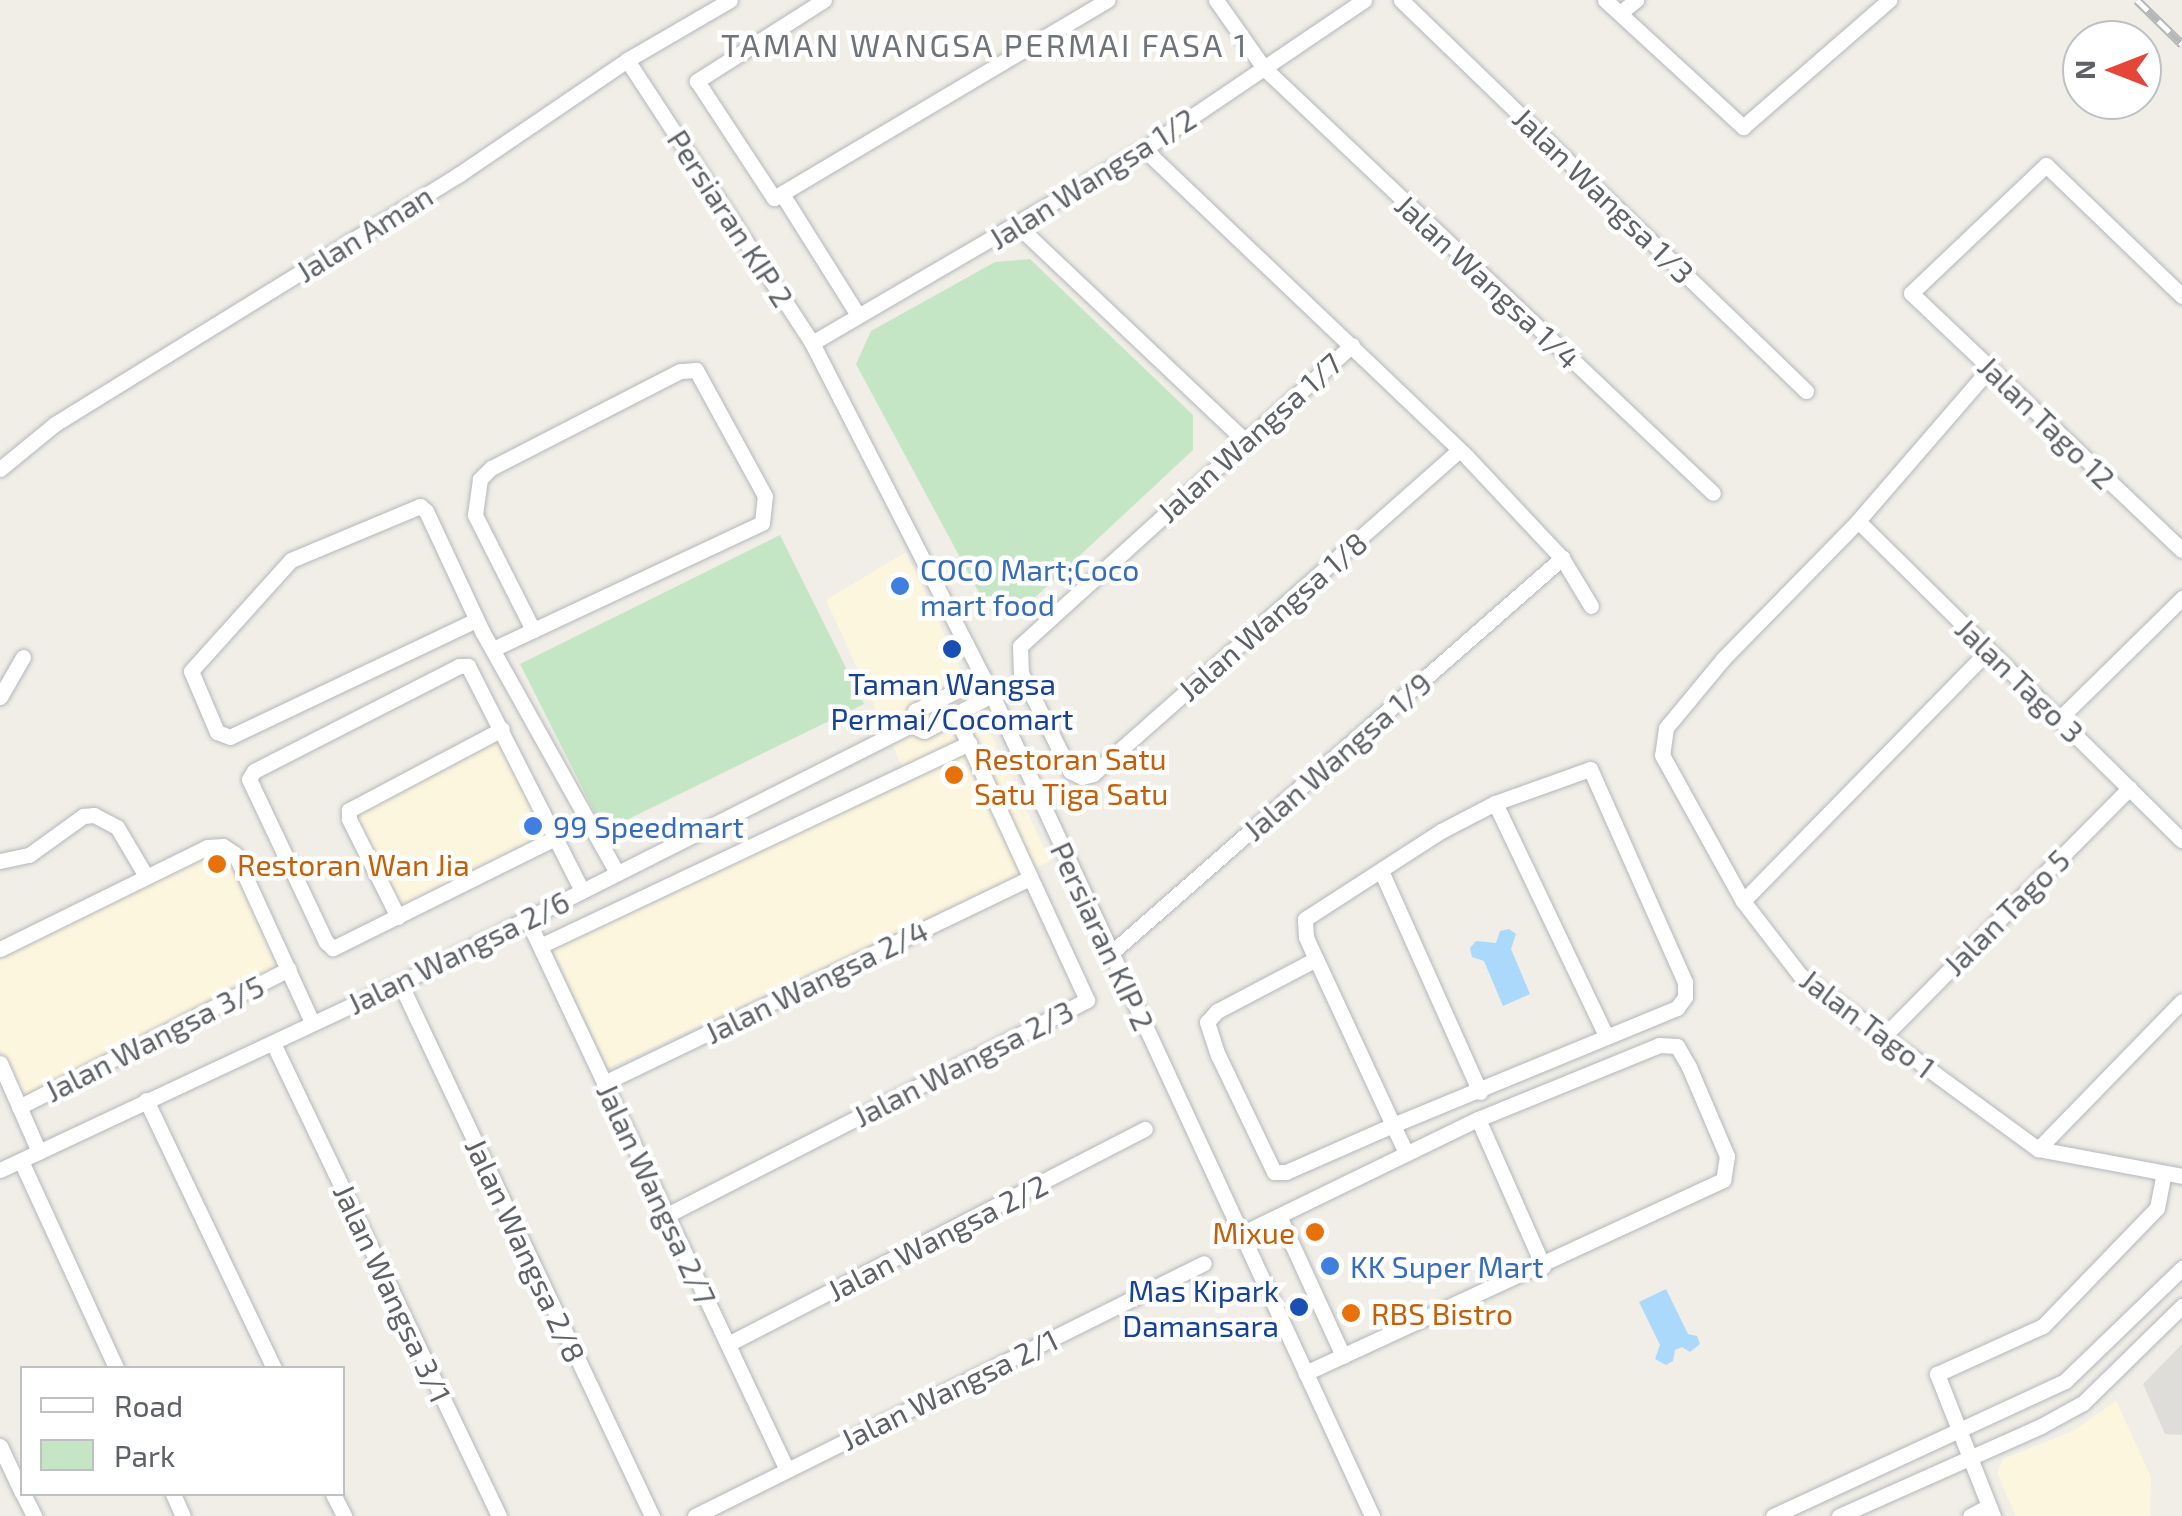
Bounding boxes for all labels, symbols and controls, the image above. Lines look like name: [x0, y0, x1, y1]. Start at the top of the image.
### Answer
north arrow: [2062, 20, 2162, 120]
district label: TAMAN WANGSA PERMAI FASA 1: [720, 25, 1250, 63]
text: N: [2067, 60, 2101, 80]
street label: Jalan Wangsa 1/2: [982, 100, 1202, 256]
street label: Jalan Wangsa 1/3: [1506, 100, 1702, 290]
street label: Persiaran KIP 2: [660, 123, 802, 313]
street label: Jalan Aman: [289, 177, 439, 289]
street label: Jalan Wangsa 1/4: [1388, 186, 1588, 376]
street label: Jalan Wangsa 1/7: [1149, 345, 1349, 529]
street label: Jalan Tago 12: [1971, 348, 2123, 496]
street label: Jalan Wangsa 1/8: [1170, 524, 1374, 708]
place label: COCO Mart;Coco mart food: [920, 551, 1139, 622]
marker: COCO Mart;Coco mart food: [889, 575, 911, 597]
street label: Jalan Tago 3: [1948, 610, 2092, 750]
marker: Taman Wangsa Permai/Cocomart: [941, 638, 963, 660]
street label: Jalan Wangsa 1/9: [1235, 664, 1439, 848]
place label: Taman Wangsa Permai/Cocomart: [831, 665, 1073, 736]
place label: Restoran Satu Satu Tiga Satu: [974, 740, 1169, 810]
marker: Restoran Satu Satu Tiga Satu: [943, 764, 965, 786]
place label: 99 Speedmart: [553, 808, 744, 844]
marker: 99 Speedmart: [522, 815, 544, 837]
street label: Persiaran KIP 2: [1044, 836, 1162, 1036]
street label: Jalan Tago 5: [1935, 841, 2077, 983]
place label: Restoran Wan Jia: [237, 846, 471, 882]
marker: Restoran Wan Jia: [206, 853, 228, 875]
street label: Jalan Wangsa 2/6: [341, 883, 575, 1021]
street label: Jalan Wangsa 2/4: [698, 911, 934, 1051]
street label: Jalan Tago 1: [1793, 961, 1943, 1085]
street label: Jalan Wangsa 3/5: [38, 967, 270, 1109]
street label: Jalan Wangsa 2/3: [847, 992, 1079, 1134]
street label: Jalan Wangsa 2/7: [590, 1077, 724, 1311]
street label: Jalan Wangsa 2/8: [458, 1132, 594, 1368]
street label: Jalan Wangsa 2/2: [821, 1166, 1053, 1308]
street label: Jalan Wangsa 3/1: [327, 1178, 459, 1408]
place label: Mixue: [1212, 1214, 1295, 1250]
marker: Mixue: [1304, 1221, 1326, 1243]
place label: KK Super Mart: [1350, 1248, 1545, 1284]
marker: KK Super Mart: [1319, 1255, 1341, 1277]
place label: Mas Kipark Damansara: [1122, 1272, 1279, 1342]
place label: RBS Bistro: [1371, 1295, 1513, 1331]
marker: Mas Kipark Damansara: [1288, 1296, 1310, 1318]
marker: RBS Bistro: [1340, 1302, 1362, 1324]
street label: Jalan Wangsa 2/1: [834, 1321, 1064, 1457]
legend: [20, 1366, 345, 1496]
text: Road: [114, 1387, 183, 1423]
text: Park: [114, 1437, 175, 1473]

